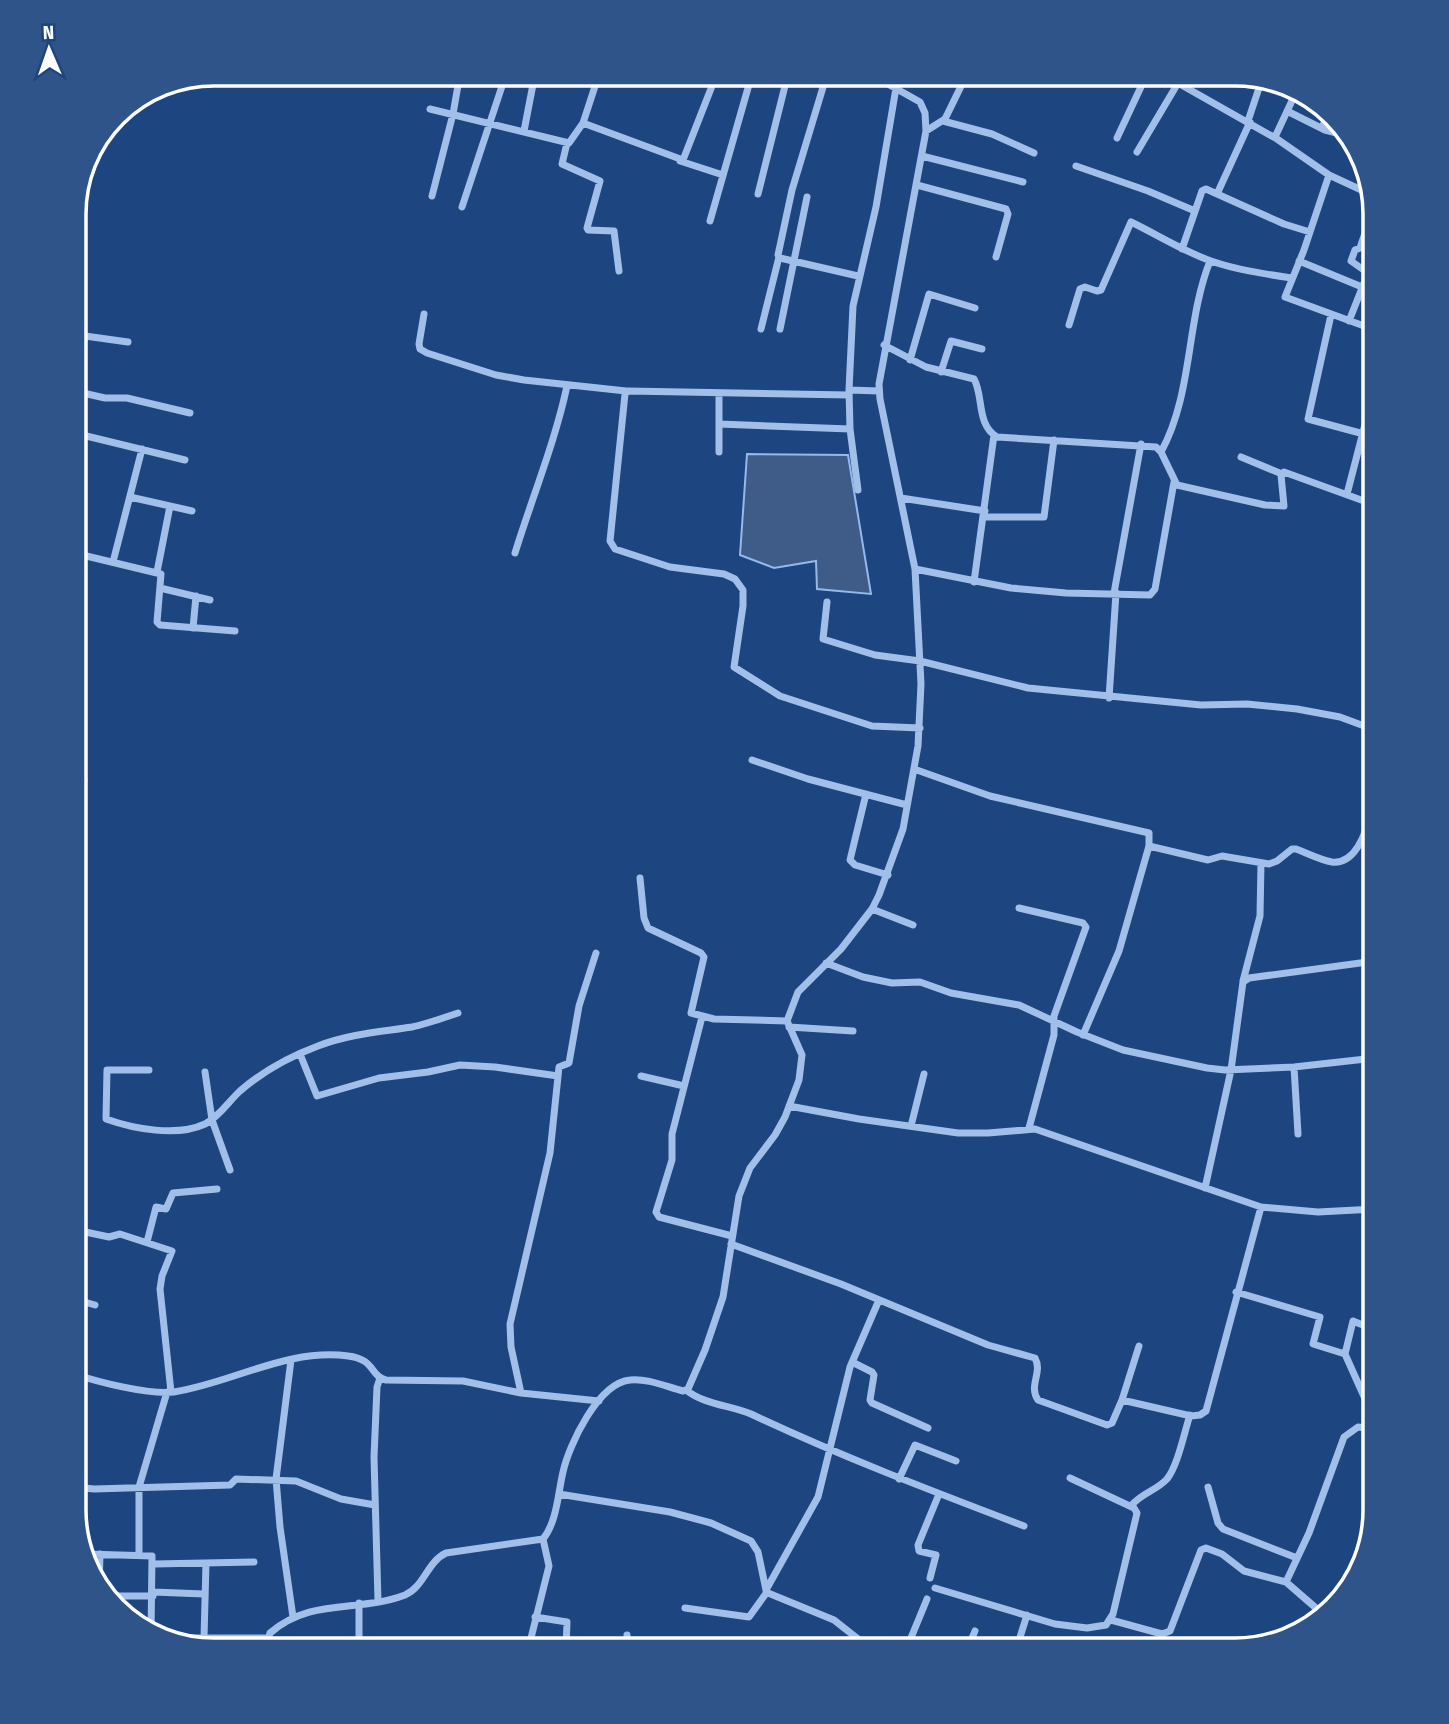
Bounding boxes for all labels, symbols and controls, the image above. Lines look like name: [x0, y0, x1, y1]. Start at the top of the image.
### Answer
north arrow: [14, 14, 84, 84]
text: N: [42, 21, 55, 44]

